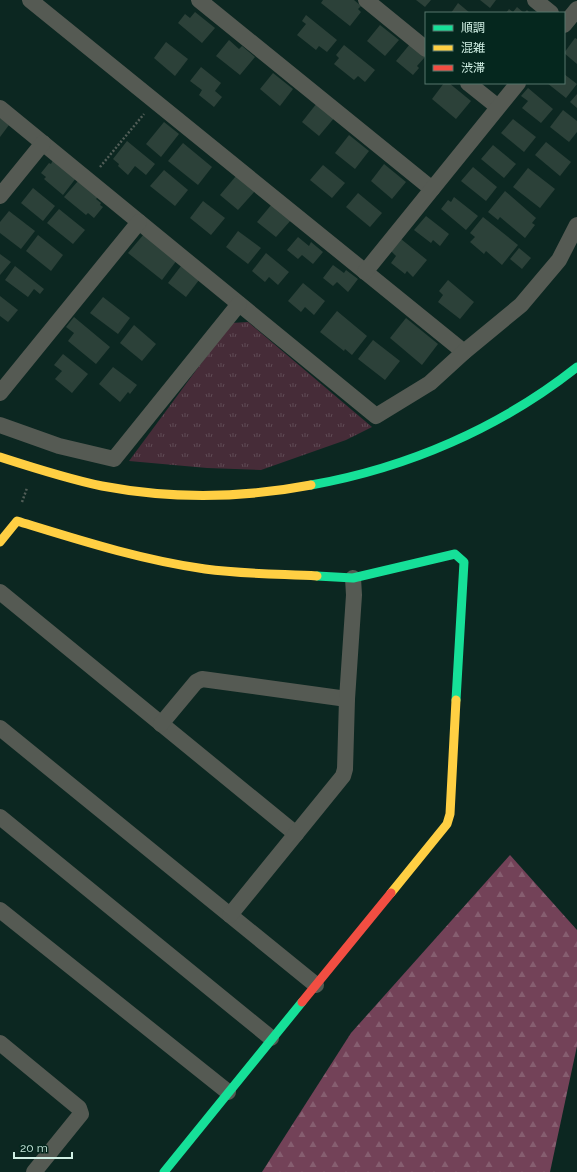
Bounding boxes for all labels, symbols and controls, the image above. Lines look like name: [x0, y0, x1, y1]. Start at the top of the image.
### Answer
legend: [425, 12, 565, 84]
text: 順調: [461, 21, 485, 35]
text: 混雑: [461, 41, 485, 55]
text: 渋滞: [461, 61, 485, 75]
scale bar: [14, 1134, 72, 1160]
text: 20 m: [20, 1141, 48, 1155]

